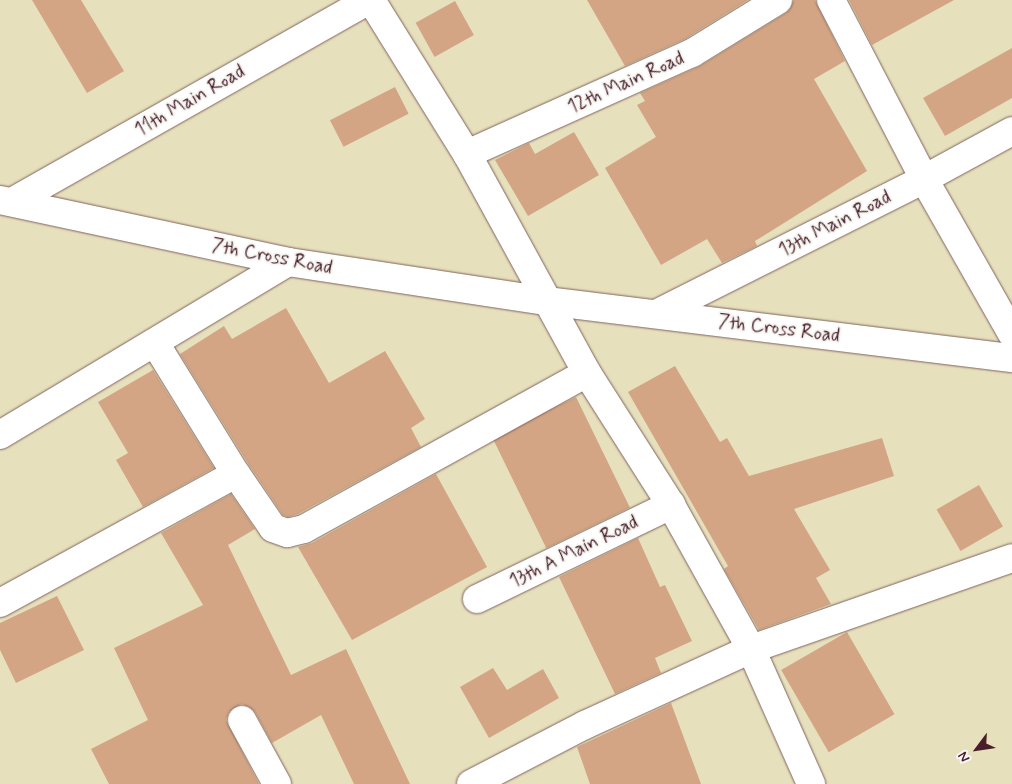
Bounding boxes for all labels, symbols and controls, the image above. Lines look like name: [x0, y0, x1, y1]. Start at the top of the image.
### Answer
street label: 12th Main Road: [565, 47, 687, 119]
street label: 11th Main Road: [131, 60, 249, 142]
street label: 13th Main Road: [775, 186, 895, 262]
street label: 7th Cross Road: [210, 234, 334, 280]
street label: 7th Cross Road: [717, 310, 841, 348]
street label: 13th A Main Road: [506, 511, 642, 593]
north arrow: [952, 724, 1002, 774]
text: N: [954, 748, 974, 765]

